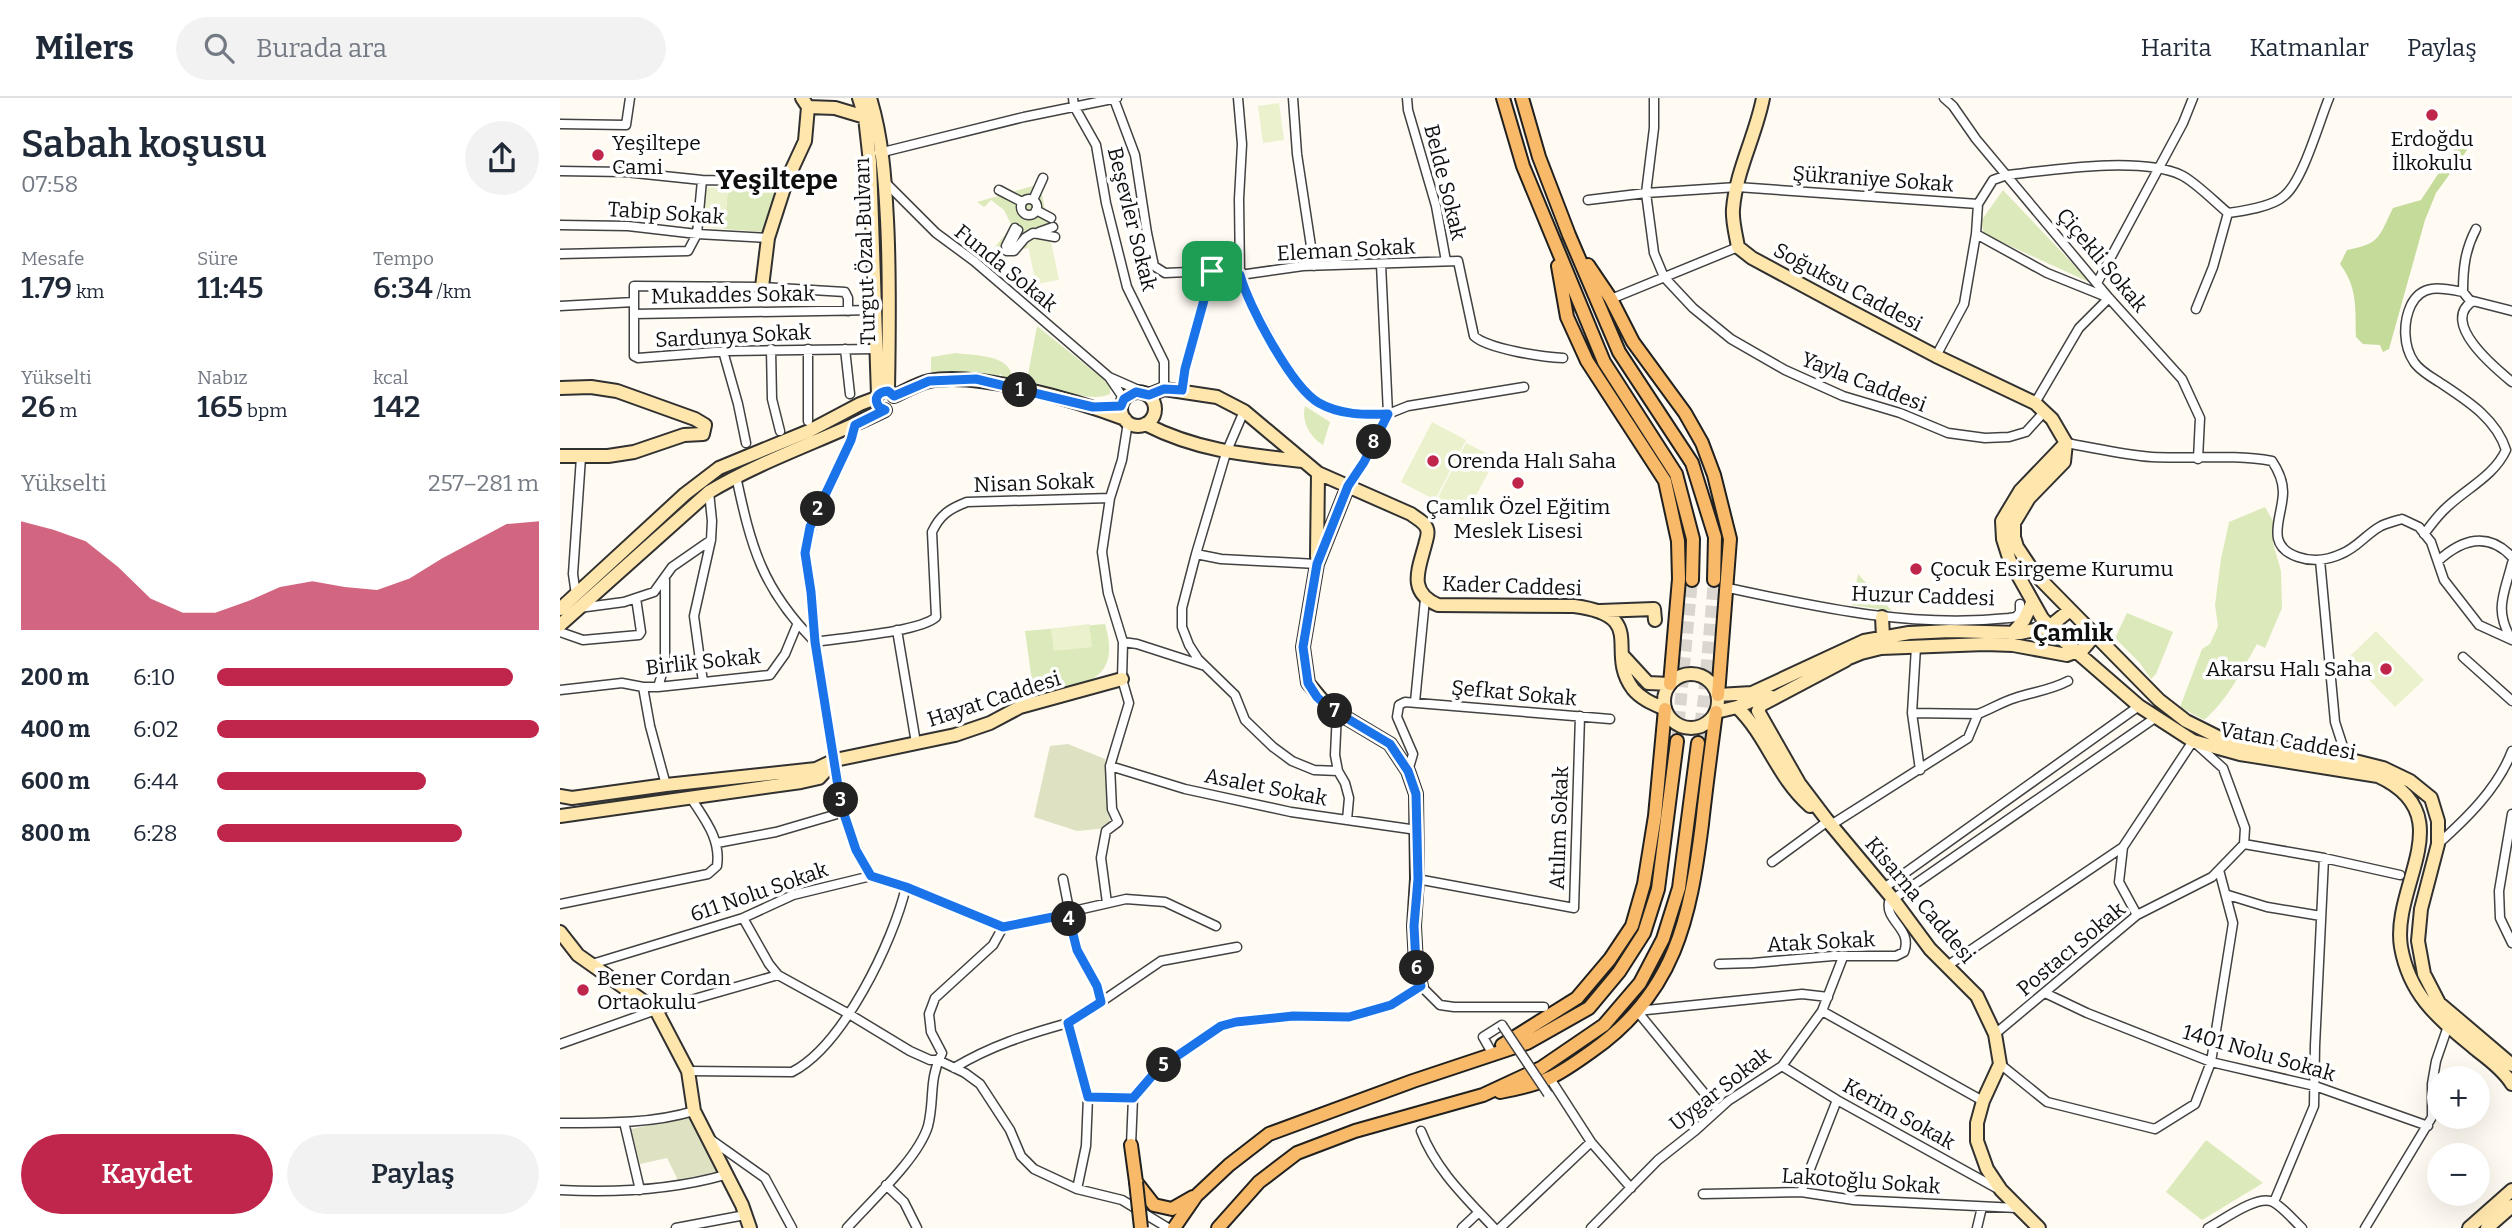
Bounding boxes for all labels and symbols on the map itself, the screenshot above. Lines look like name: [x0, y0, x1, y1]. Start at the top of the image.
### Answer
marker: Erdoğdu İlkokulu: [2424, 107, 2440, 123]
street label: Belde Sokak: [1418, 122, 1472, 243]
place label: Erdoğdu İlkokulu: [2390, 126, 2474, 176]
place label: Yeşiltepe Cami: [612, 130, 701, 180]
street label: Beşevler Sokak: [1102, 144, 1162, 294]
marker: Yeşiltepe Cami: [590, 147, 606, 163]
street label: Turgut Özal Bulvarı: [849, 157, 881, 345]
street label: Şükraniye Sokak: [1791, 160, 1955, 198]
district label: Yeşiltepe: [716, 163, 838, 196]
street label: Tabip Sokak: [607, 196, 725, 230]
street label: Çiçekli Sokak: [2051, 203, 2153, 318]
street label: Funda Sokak: [949, 219, 1063, 317]
street label: Eleman Sokak: [1276, 233, 1416, 267]
street label: Soğuksu Caddesi: [1769, 237, 1927, 337]
pin: [1182, 241, 1242, 301]
street label: Mukaddes Sokak: [651, 281, 815, 309]
street label: Sardunya Sokak: [654, 319, 812, 353]
street label: Yayla Caddesi: [1798, 346, 1930, 418]
pin: 1: [1002, 372, 1037, 408]
pin: 8: [1356, 424, 1392, 460]
place label: Orenda Halı Saha: [1447, 448, 1617, 474]
marker: Orenda Halı Saha: [1425, 453, 1441, 469]
street label: Nisan Sokak: [973, 468, 1095, 498]
marker: Çamlık Özel Eğitim Meslek Lisesi: [1510, 475, 1526, 491]
pin: 2: [800, 492, 836, 526]
place label: Çamlık Özel Eğitim Meslek Lisesi: [1426, 494, 1610, 544]
place label: Çocuk Esirgeme Kurumu: [1930, 556, 2174, 582]
marker: Çocuk Esirgeme Kurumu: [1908, 561, 1924, 577]
street label: Kader Caddesi: [1441, 571, 1583, 601]
street label: Huzur Caddesi: [1851, 581, 1995, 611]
district label: Çamlık: [2033, 619, 2114, 647]
street label: Birlik Sokak: [644, 643, 762, 681]
place label: Akarsu Halı Saha: [2206, 656, 2372, 682]
marker: Akarsu Halı Saha: [2378, 661, 2394, 677]
street label: Hayat Caddesi: [924, 665, 1064, 733]
street label: Şefkat Sokak: [1450, 675, 1578, 711]
pin: 7: [1318, 694, 1352, 728]
street label: Vatan Caddesi: [2218, 716, 2358, 766]
street label: Asalet Sokak: [1202, 762, 1330, 812]
street label: Atılım Sokak: [1544, 766, 1574, 890]
pin: 3: [824, 782, 858, 818]
street label: Kisarna Caddesi: [1859, 831, 1981, 969]
street label: 611 Nolu Sokak: [687, 856, 831, 928]
street label: Postacı Sokak: [2012, 896, 2130, 1002]
pin: 4: [1051, 902, 1086, 936]
street label: Atak Sokak: [1766, 926, 1876, 958]
pin: 6: [1400, 950, 1434, 986]
place label: Bener Cordan Ortaokulu: [597, 965, 731, 1015]
marker: Bener Cordan Ortaokulu: [575, 982, 591, 998]
street label: 1401 Nolu Sokak: [2180, 1019, 2338, 1087]
street label: Uygar Sokak: [1664, 1041, 1776, 1137]
pin: 5: [1146, 1048, 1182, 1082]
street label: Kerim Sokak: [1838, 1073, 1960, 1155]
street label: Lakotoğlu Sokak: [1781, 1162, 1941, 1200]

